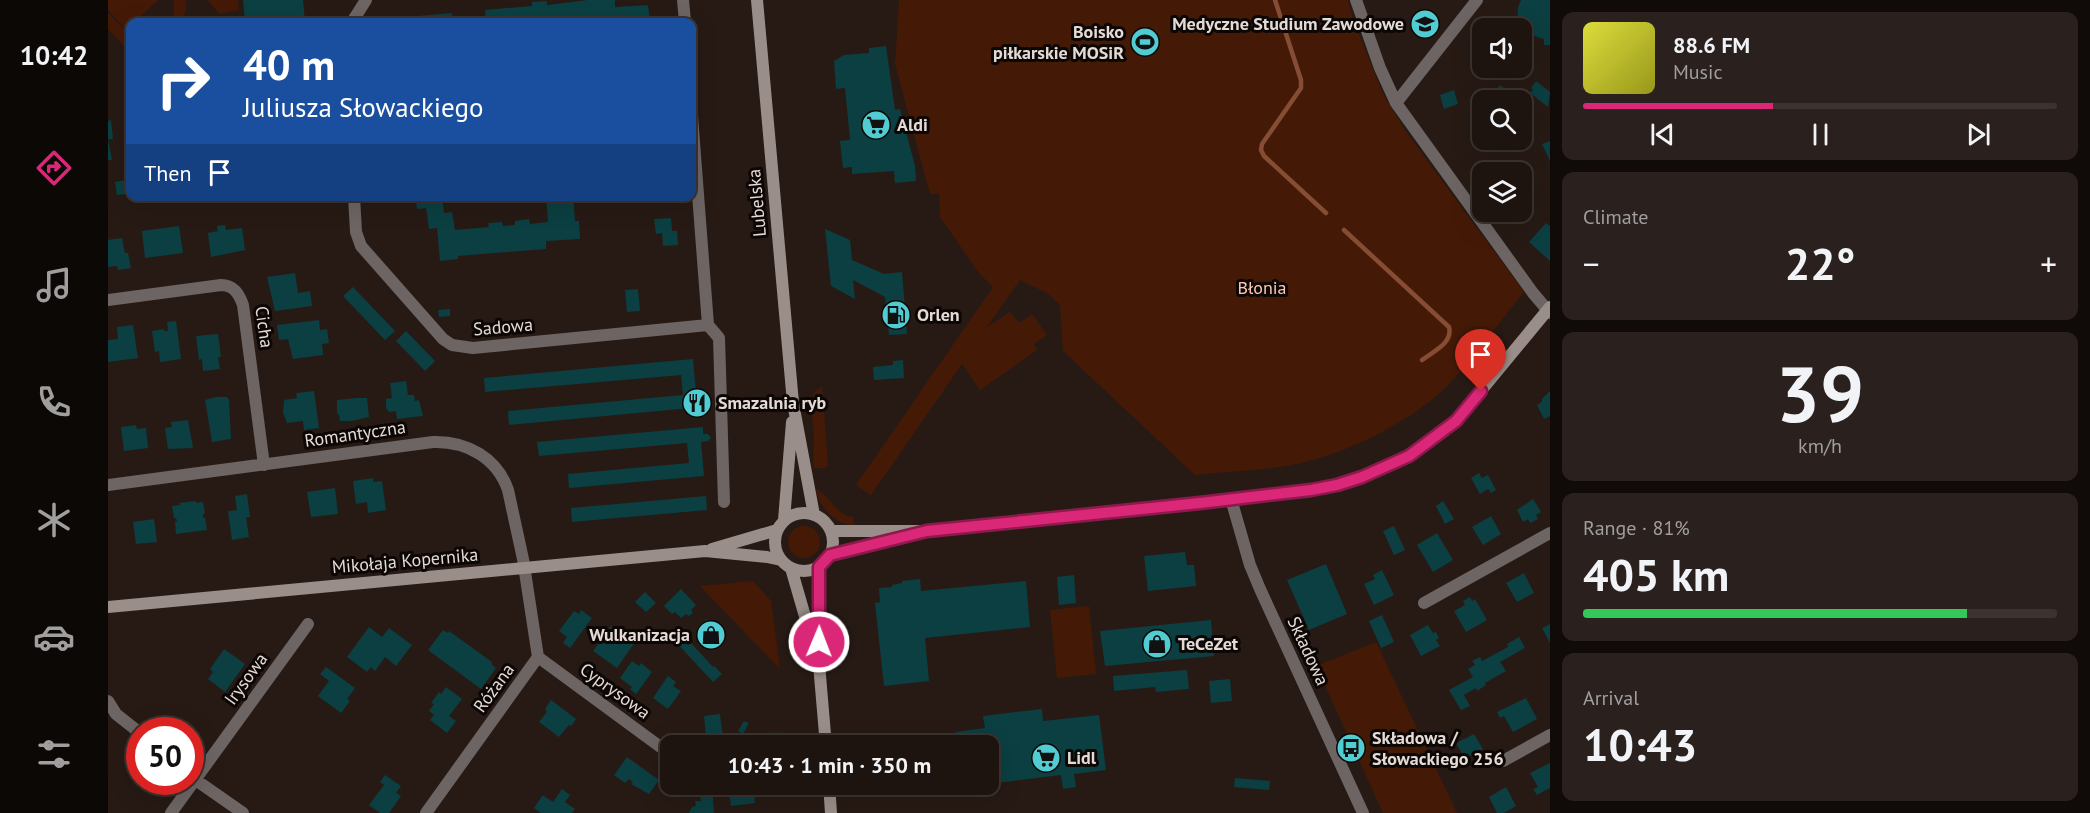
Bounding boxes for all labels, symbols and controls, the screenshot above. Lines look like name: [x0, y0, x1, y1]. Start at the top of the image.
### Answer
school or university icon: Medyczne Studium Zawodowe: [1409, 8, 1441, 40]
place label: Medyczne Studium Zawodowe: [1172, 12, 1404, 35]
map controls: [1472, 18, 1532, 222]
button: sound: [1472, 18, 1532, 78]
place label: Boisko piłkarskie MOSiR: [993, 20, 1124, 64]
sports icon: Boisko piłkarskie MOSiR: [1129, 26, 1161, 58]
text: 88.6 FM: [1673, 31, 1750, 59]
text: 40 m: [243, 37, 335, 92]
text: 10:42: [20, 38, 88, 72]
icon: right: [144, 42, 222, 120]
text: Music: [1673, 59, 1722, 85]
text: Juliusza Słowackiego: [243, 90, 484, 124]
button: search: [1472, 90, 1532, 150]
supermarket icon: Aldi: [860, 109, 892, 141]
place label: Aldi: [897, 113, 928, 136]
icon: previous: [1646, 118, 1679, 151]
icon: pause: [1804, 118, 1837, 151]
icon: next: [1962, 118, 1995, 151]
icon: directions: [33, 147, 75, 189]
icon: arrive: [203, 156, 236, 189]
text: Then: [144, 159, 191, 187]
button: layers: [1472, 162, 1532, 222]
street label: Lubelska: [742, 168, 771, 238]
text: Climate: [1583, 204, 1649, 230]
text: 22°: [1785, 234, 1855, 292]
text: −: [1583, 242, 1600, 285]
text: +: [2040, 242, 2057, 285]
icon: music: [33, 264, 75, 306]
park label: Błonia: [1237, 276, 1287, 299]
fuel station icon: Orlen: [880, 299, 912, 331]
place label: Orlen: [917, 303, 960, 326]
street label: Cicha: [250, 305, 279, 349]
street label: Sadowa: [472, 312, 534, 341]
pin: [1455, 329, 1506, 391]
icon: arrive: [1464, 338, 1497, 371]
text: 39: [1776, 343, 1864, 444]
icon: phone: [33, 381, 75, 423]
restaurant icon: Smazalnia ryb: [681, 387, 713, 419]
place label: Smazalnia ryb: [718, 391, 826, 414]
street label: Romantyczna: [303, 415, 407, 452]
text: km/h: [1798, 433, 1842, 459]
icon: climate: [33, 499, 75, 541]
text: Range · 81%: [1583, 515, 1690, 541]
street label: Mikołaja Kopernika: [331, 543, 479, 578]
text: 405 km: [1583, 545, 1729, 603]
position arrow: [787, 610, 851, 674]
street label: Składowa: [1282, 613, 1334, 689]
icon: car: [33, 616, 75, 658]
shop icon: Wulkanizacja: [695, 619, 727, 651]
place label: Wulkanizacja: [589, 623, 690, 646]
shop icon: TeCeZet: [1141, 628, 1173, 660]
place label: TeCeZet: [1178, 632, 1239, 655]
street label: Irysowa: [219, 648, 272, 709]
street label: Cyprysowa: [576, 657, 655, 724]
street label: Różana: [468, 659, 519, 717]
text: Arrival: [1583, 685, 1639, 711]
text: 10:43: [1583, 715, 1697, 773]
speed limit sign: 50: [126, 717, 204, 795]
place label: Składowa / Słowackiego 256: [1372, 726, 1504, 770]
bus stop icon: Składowa / Słowackiego 256: [1335, 732, 1367, 764]
icon: filters: [33, 733, 75, 775]
supermarket icon: Lidl: [1030, 742, 1062, 774]
place label: Lidl: [1067, 746, 1097, 769]
text: 10:43 · 1 min · 350 m: [728, 751, 931, 779]

